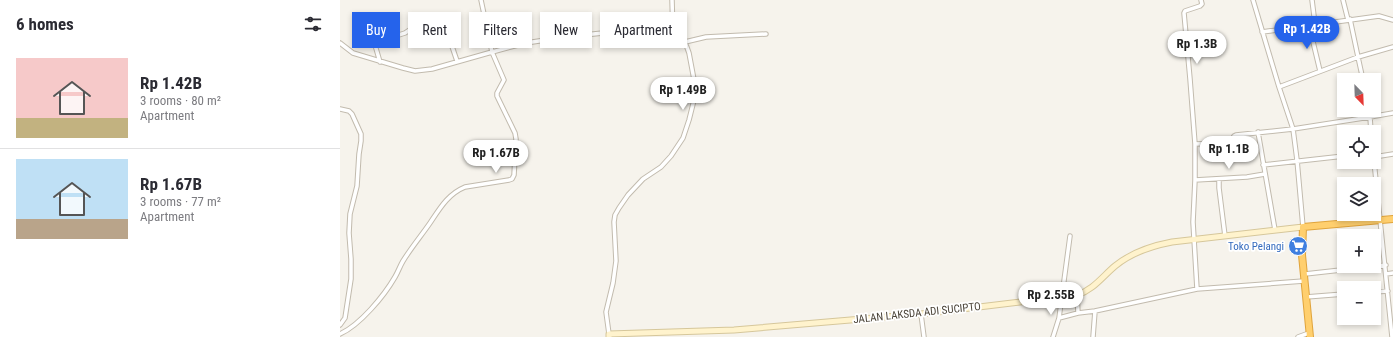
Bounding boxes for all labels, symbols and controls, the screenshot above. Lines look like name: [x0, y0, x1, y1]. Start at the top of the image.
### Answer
chip: Buy: [352, 12, 400, 48]
chip: Rent: [408, 12, 461, 48]
chip: Filters: [469, 12, 532, 48]
chip: New: [540, 12, 592, 48]
chip: Apartment: [600, 12, 687, 48]
icon: filters: [302, 13, 324, 35]
text: 6 homes: [16, 14, 74, 34]
pin: Rp 1.42B: [1266, 16, 1348, 50]
text: Rp 1.42B: [1283, 21, 1331, 36]
pin: Rp 1.3B: [1160, 31, 1234, 65]
text: Rp 1.3B: [1177, 36, 1217, 51]
text: Rp 1.42B: [140, 73, 202, 93]
north arrow: [1337, 73, 1381, 117]
map controls: [1337, 73, 1381, 325]
icon: home: [48, 74, 96, 122]
pin: Rp 1.49B: [642, 77, 724, 111]
text: Rp 1.49B: [659, 82, 707, 97]
text: 3 rooms · 80 m²: [140, 93, 221, 108]
text: Apartment: [140, 108, 194, 123]
button: locate: [1337, 125, 1381, 169]
pin: Rp 1.1B: [1192, 136, 1266, 170]
pin: Rp 1.67B: [455, 140, 537, 174]
text: Rp 1.1B: [1209, 141, 1249, 156]
text: Rp 1.67B: [472, 145, 520, 160]
text: Rp 1.67B: [140, 174, 202, 194]
icon: home: [48, 175, 96, 223]
button: layers: [1337, 177, 1381, 221]
text: 3 rooms · 77 m²: [140, 194, 221, 209]
text: Apartment: [140, 209, 194, 224]
button: +: [1337, 229, 1381, 273]
supermarket icon: Toko Pelangi: [1287, 235, 1309, 257]
place label: Toko Pelangi: [1228, 240, 1284, 253]
button: −: [1337, 281, 1381, 325]
pin: Rp 2.55B: [1010, 282, 1092, 316]
text: Rp 2.55B: [1027, 287, 1075, 302]
street label: JALAN LAKSDA ADI SUCIPTO: [853, 300, 981, 326]

